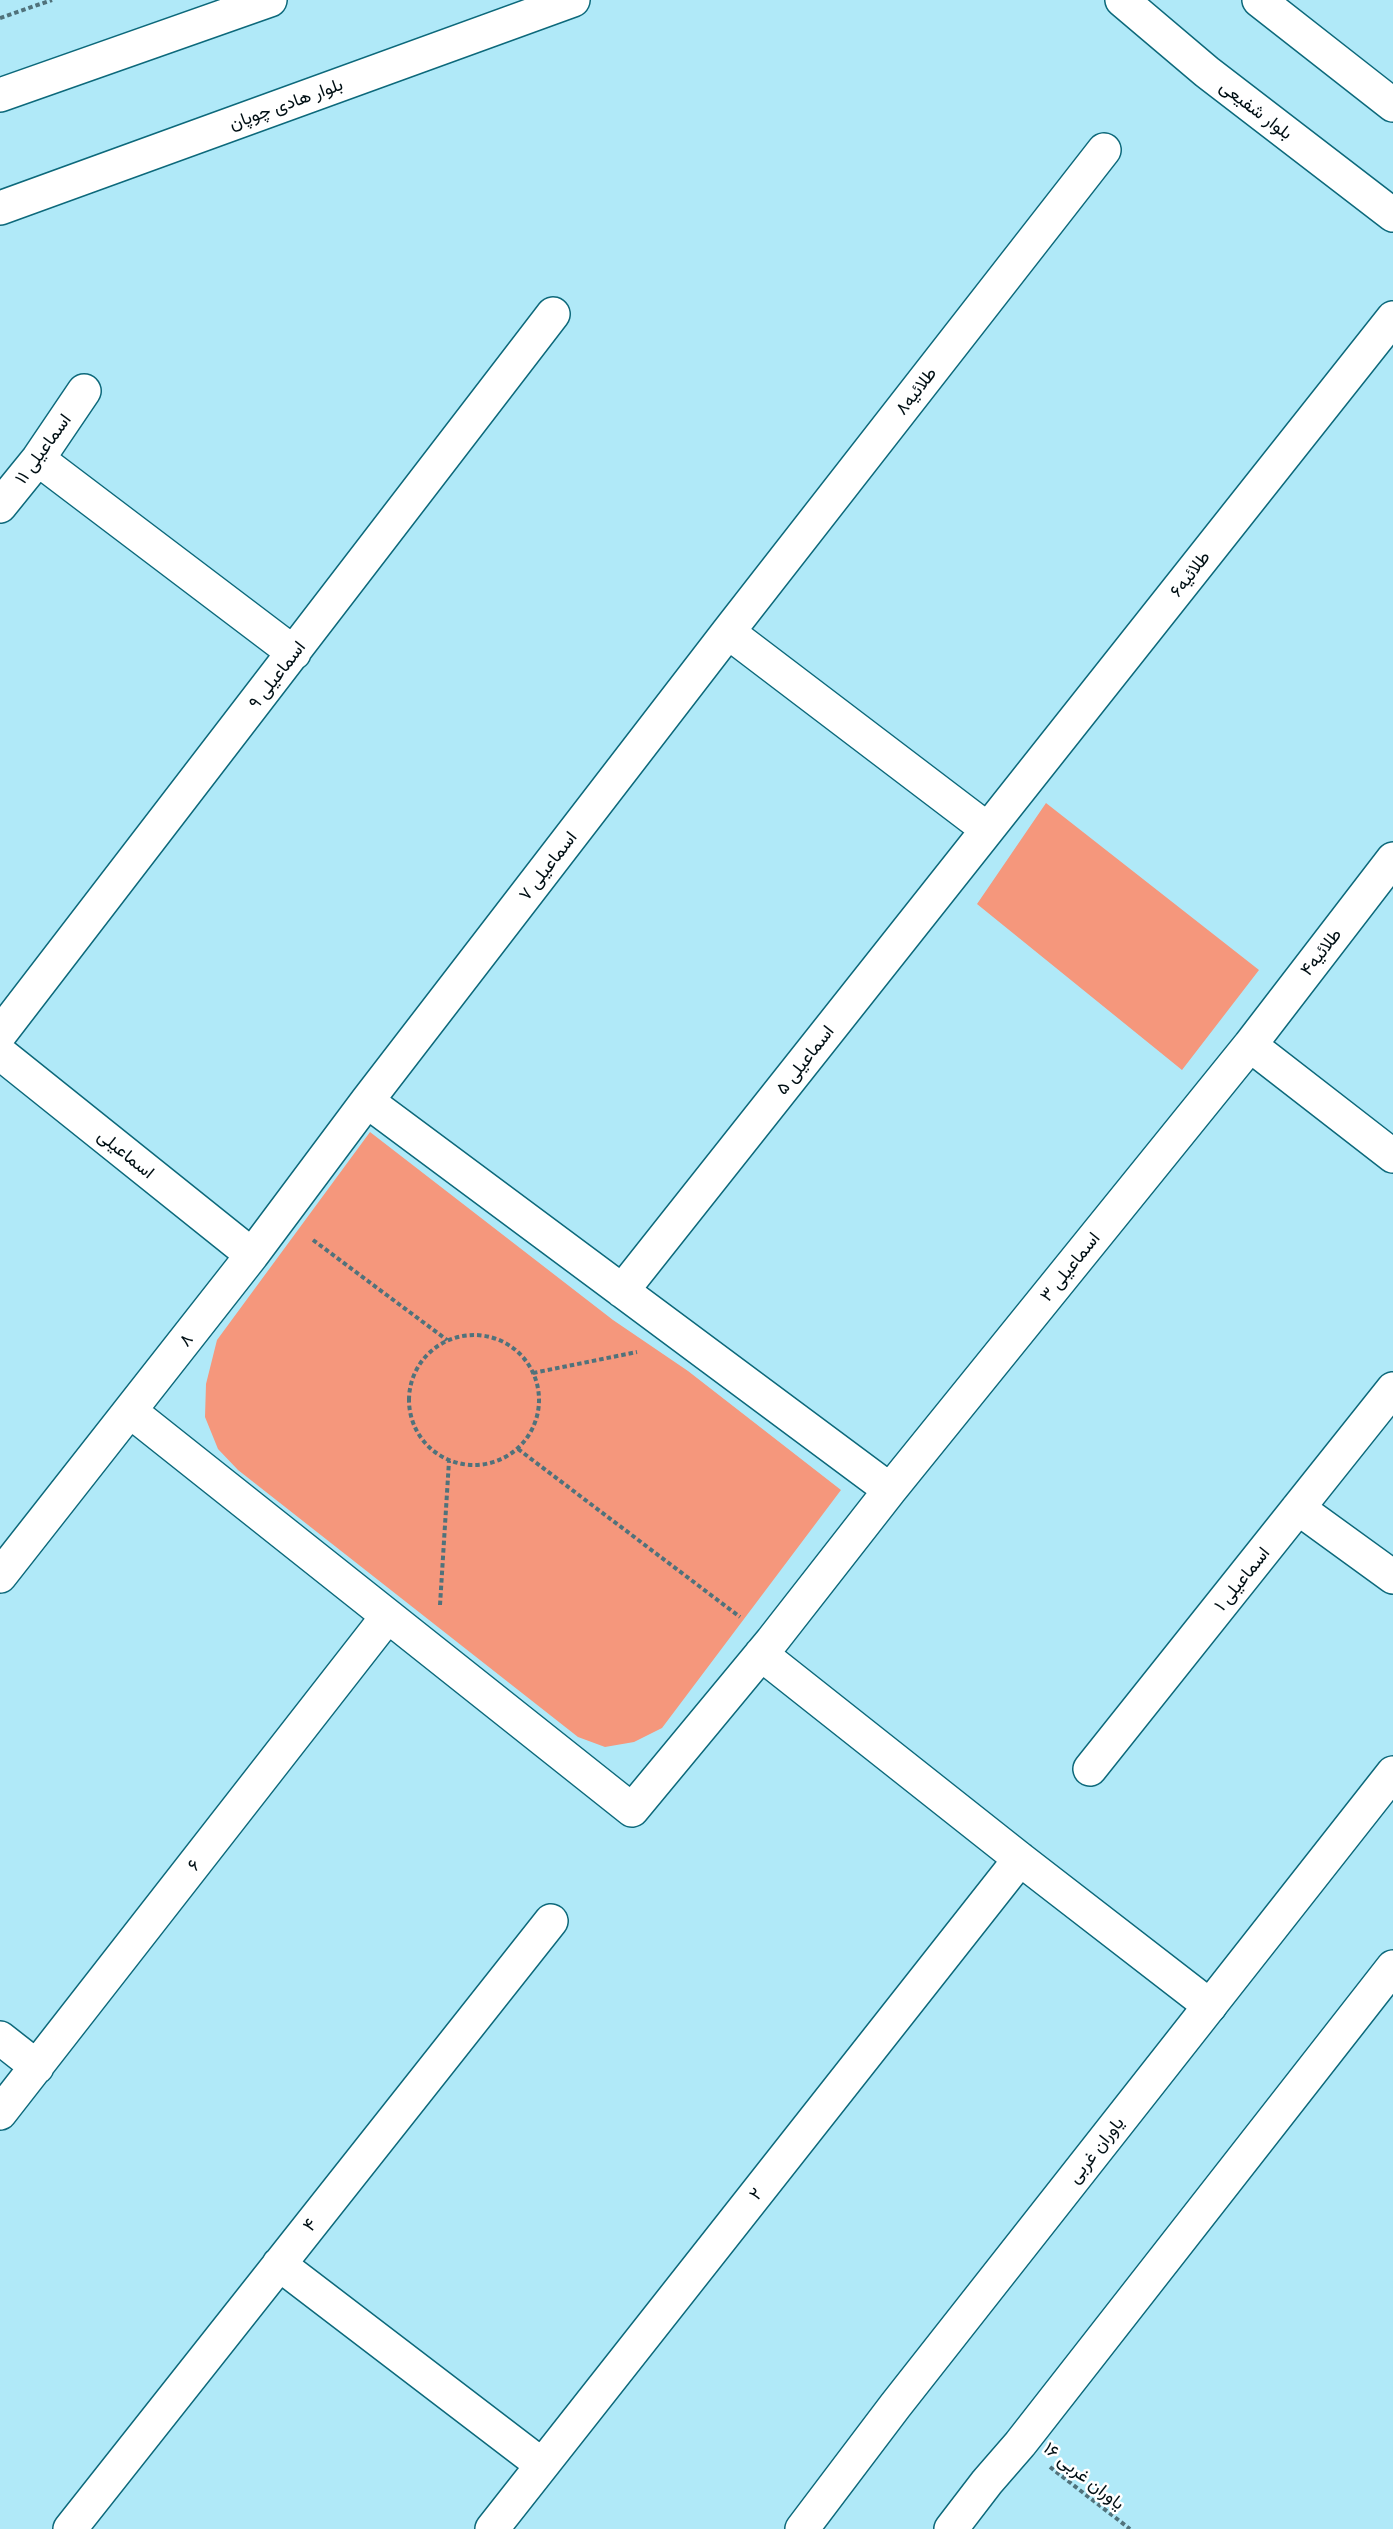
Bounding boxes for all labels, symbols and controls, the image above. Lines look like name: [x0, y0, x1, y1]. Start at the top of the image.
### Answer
street label: بلوار هادی چوپان: [226, 73, 346, 135]
street label: بلوار شفیعی: [1215, 76, 1297, 144]
street label: طلائیه۸: [891, 363, 941, 419]
street label: اسماعیلی ۱۱: [10, 410, 76, 488]
street label: طلائیه۶: [1165, 547, 1215, 601]
street label: اسماعیلی ۹: [244, 637, 310, 713]
street label: اسماعیلی ۷: [514, 827, 582, 905]
street label: طلائیه۴: [1296, 924, 1346, 980]
street label: اسماعیلی ۵: [771, 1021, 839, 1099]
street label: اسماعیلی: [93, 1125, 159, 1183]
street label: اسماعیلی ۳: [1035, 1228, 1105, 1306]
street label: ۸: [174, 1329, 198, 1351]
street label: اسماعیلی ۱: [1210, 1543, 1274, 1615]
street label: ۶: [183, 1855, 205, 1875]
street label: یاوران غربی: [1063, 2112, 1129, 2188]
street label: ۲: [745, 2184, 767, 2204]
street label: ۴: [298, 2214, 322, 2236]
street label: ۱۶ یاوران غربی: [1039, 2438, 1129, 2514]

